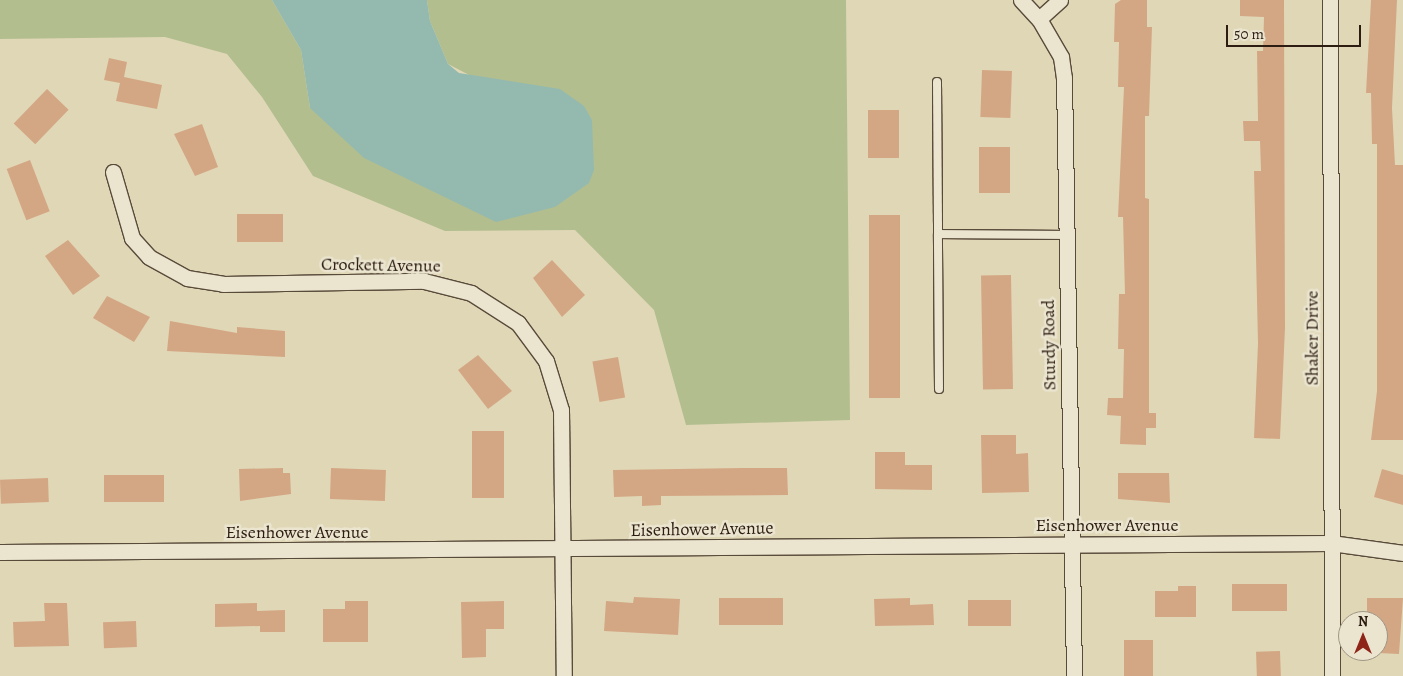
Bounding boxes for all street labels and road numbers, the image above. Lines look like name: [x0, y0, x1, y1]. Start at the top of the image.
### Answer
street label: Crockett Avenue: [321, 253, 441, 277]
street label: Shaker Drive: [1301, 291, 1323, 385]
street label: Sturdy Road: [1037, 299, 1061, 391]
street label: Eisenhower Avenue: [1035, 514, 1179, 536]
street label: Eisenhower Avenue: [630, 517, 774, 541]
street label: Eisenhower Avenue: [225, 521, 369, 543]

